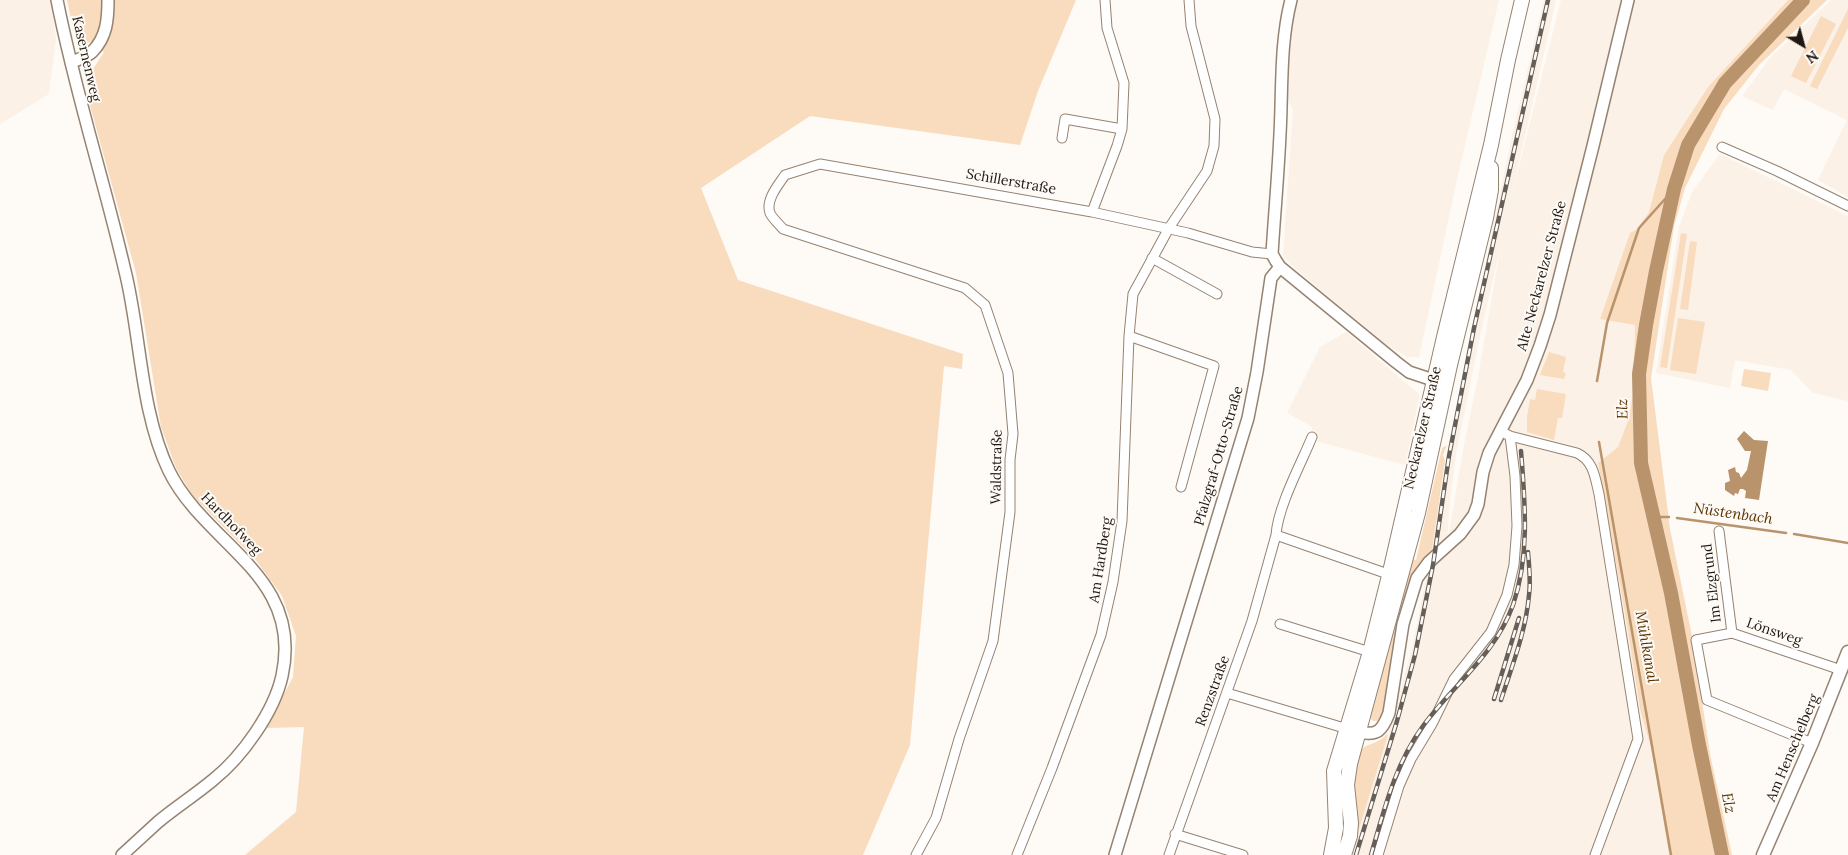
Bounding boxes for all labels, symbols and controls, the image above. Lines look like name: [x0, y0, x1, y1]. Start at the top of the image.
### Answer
street label: Kasernenweg: [68, 14, 104, 104]
north arrow: [1778, 20, 1828, 70]
text: N: [1802, 47, 1822, 67]
street label: Schillerstraße: [965, 166, 1057, 198]
street label: Alte Neckarelzer Straße: [1514, 199, 1570, 353]
street label: Neckarelzer Straße: [1401, 365, 1445, 491]
street label: Pfalzgraf-Otto-Straße: [1191, 384, 1247, 528]
water label: Elz: [1614, 399, 1632, 419]
street label: Waldstraße: [988, 429, 1006, 505]
street label: Hardhofweg: [197, 489, 265, 559]
water label: Nüstenbach: [1692, 500, 1774, 528]
street label: Am Hardberg: [1086, 516, 1116, 604]
street label: Im Elzgrund: [1699, 543, 1725, 623]
water label: Mühlkanal: [1631, 609, 1661, 685]
street label: Lönsweg: [1744, 615, 1804, 649]
street label: Renzstraße: [1192, 653, 1234, 729]
street label: Am Henschelberg: [1763, 692, 1823, 804]
water label: Elz: [1717, 791, 1739, 815]

